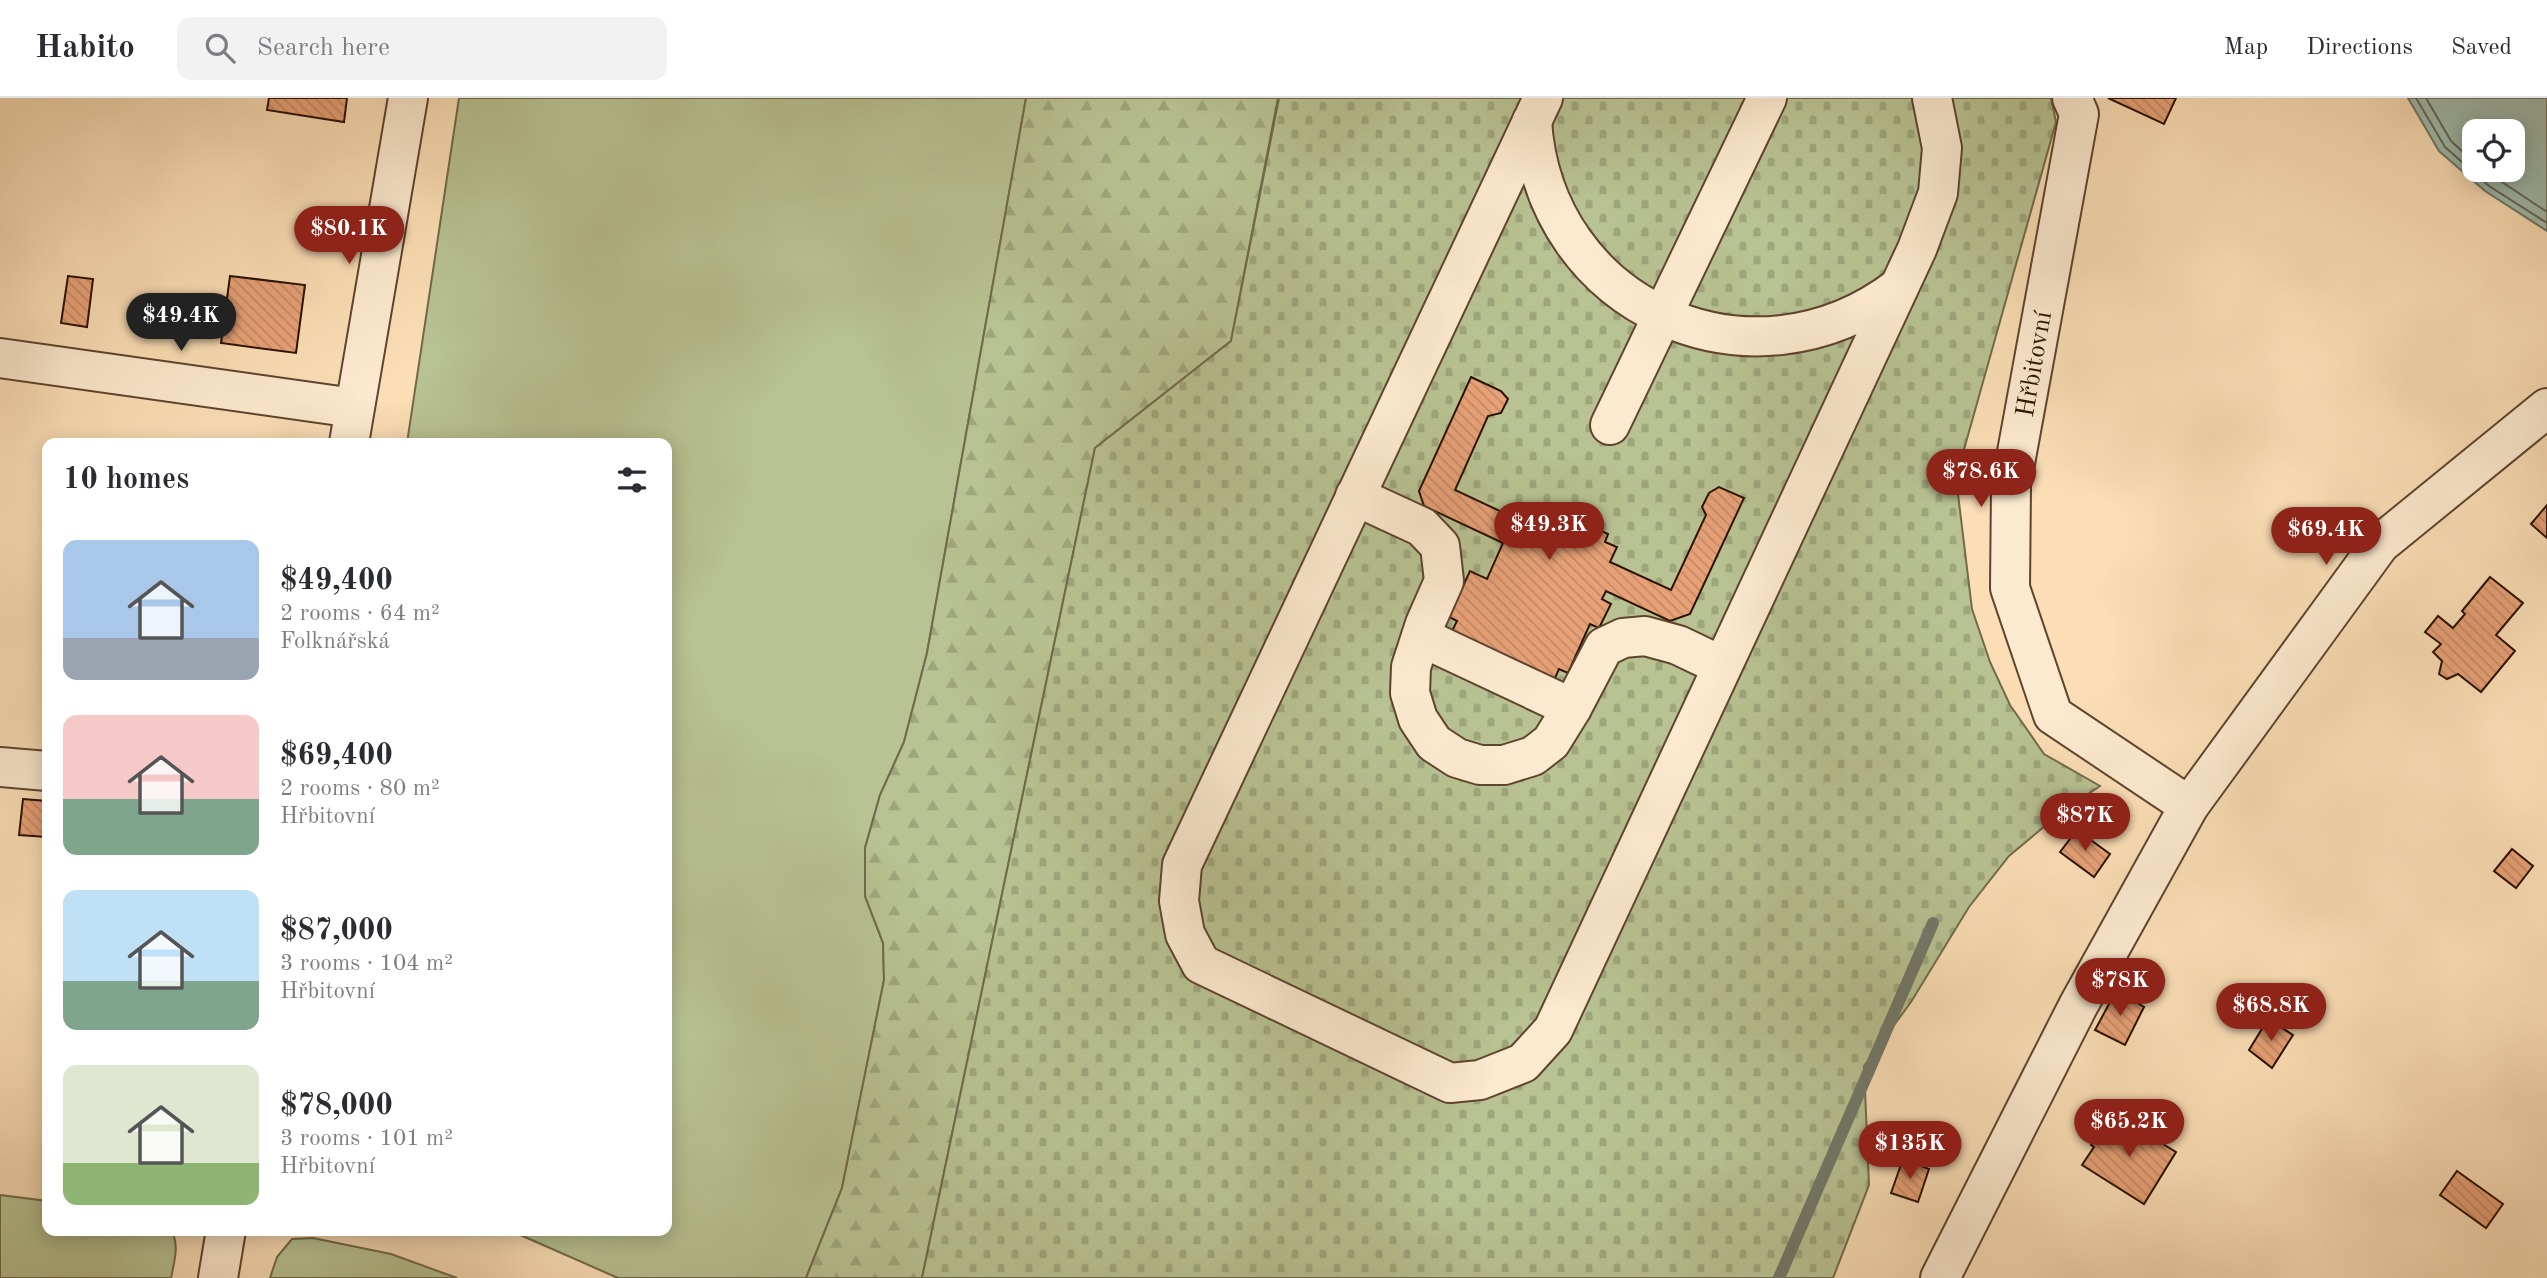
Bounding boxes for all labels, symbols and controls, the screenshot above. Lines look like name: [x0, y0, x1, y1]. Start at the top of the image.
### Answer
search box: [177, 17, 667, 80]
icon: search: [201, 29, 239, 67]
text: Habito: [35, 32, 135, 65]
text: Search here: [257, 35, 390, 61]
text: Map: [2224, 36, 2268, 60]
text: Directions: [2306, 36, 2413, 60]
text: Saved: [2451, 36, 2512, 60]
map controls: [2462, 119, 2525, 182]
button: locate: [2462, 119, 2525, 182]
pin: $80.1K: [292, 206, 406, 266]
text: $80.1K: [310, 217, 388, 240]
pin: $49.4K: [124, 294, 238, 353]
text: $49.4K: [142, 304, 220, 327]
street label: Hřbitovní: [2013, 308, 2057, 419]
pin: $78.6K: [1924, 450, 2038, 509]
text: $78.6K: [1942, 460, 2020, 483]
icon: filters: [613, 461, 651, 499]
text: 10 homes: [63, 465, 189, 495]
pin: $49.3K: [1492, 503, 1606, 562]
pin: $69.4K: [2269, 508, 2383, 567]
text: $49.3K: [1510, 513, 1588, 536]
text: $69.4K: [2287, 518, 2365, 541]
text: $49,400: [280, 566, 393, 596]
icon: home: [119, 568, 203, 652]
text: 2 rooms · 64 m²: [280, 602, 440, 625]
text: Folknářská: [280, 630, 390, 653]
text: $69,400: [280, 741, 393, 771]
icon: home: [119, 743, 203, 827]
text: 2 rooms · 80 m²: [280, 777, 440, 800]
pin: $87K: [2044, 794, 2126, 853]
text: $87K: [2056, 804, 2114, 827]
text: Hřbitovní: [280, 805, 375, 828]
text: $87,000: [280, 916, 393, 946]
icon: home: [119, 918, 203, 1002]
text: 3 rooms · 104 m²: [280, 952, 453, 975]
pin: $78K: [2079, 958, 2161, 1018]
text: $78K: [2091, 969, 2149, 992]
text: Hřbitovní: [280, 980, 375, 1003]
pin: $68.8K: [2214, 984, 2328, 1043]
text: $68.8K: [2232, 994, 2310, 1017]
text: $78,000: [280, 1091, 393, 1121]
icon: home: [119, 1093, 203, 1177]
pin: $65.2K: [2072, 1100, 2186, 1159]
text: $65.2K: [2090, 1110, 2168, 1133]
pin: $135K: [1861, 1122, 1959, 1181]
text: 3 rooms · 101 m²: [280, 1127, 453, 1150]
text: $135K: [1874, 1132, 1946, 1155]
text: Hřbitovní: [280, 1155, 375, 1178]

